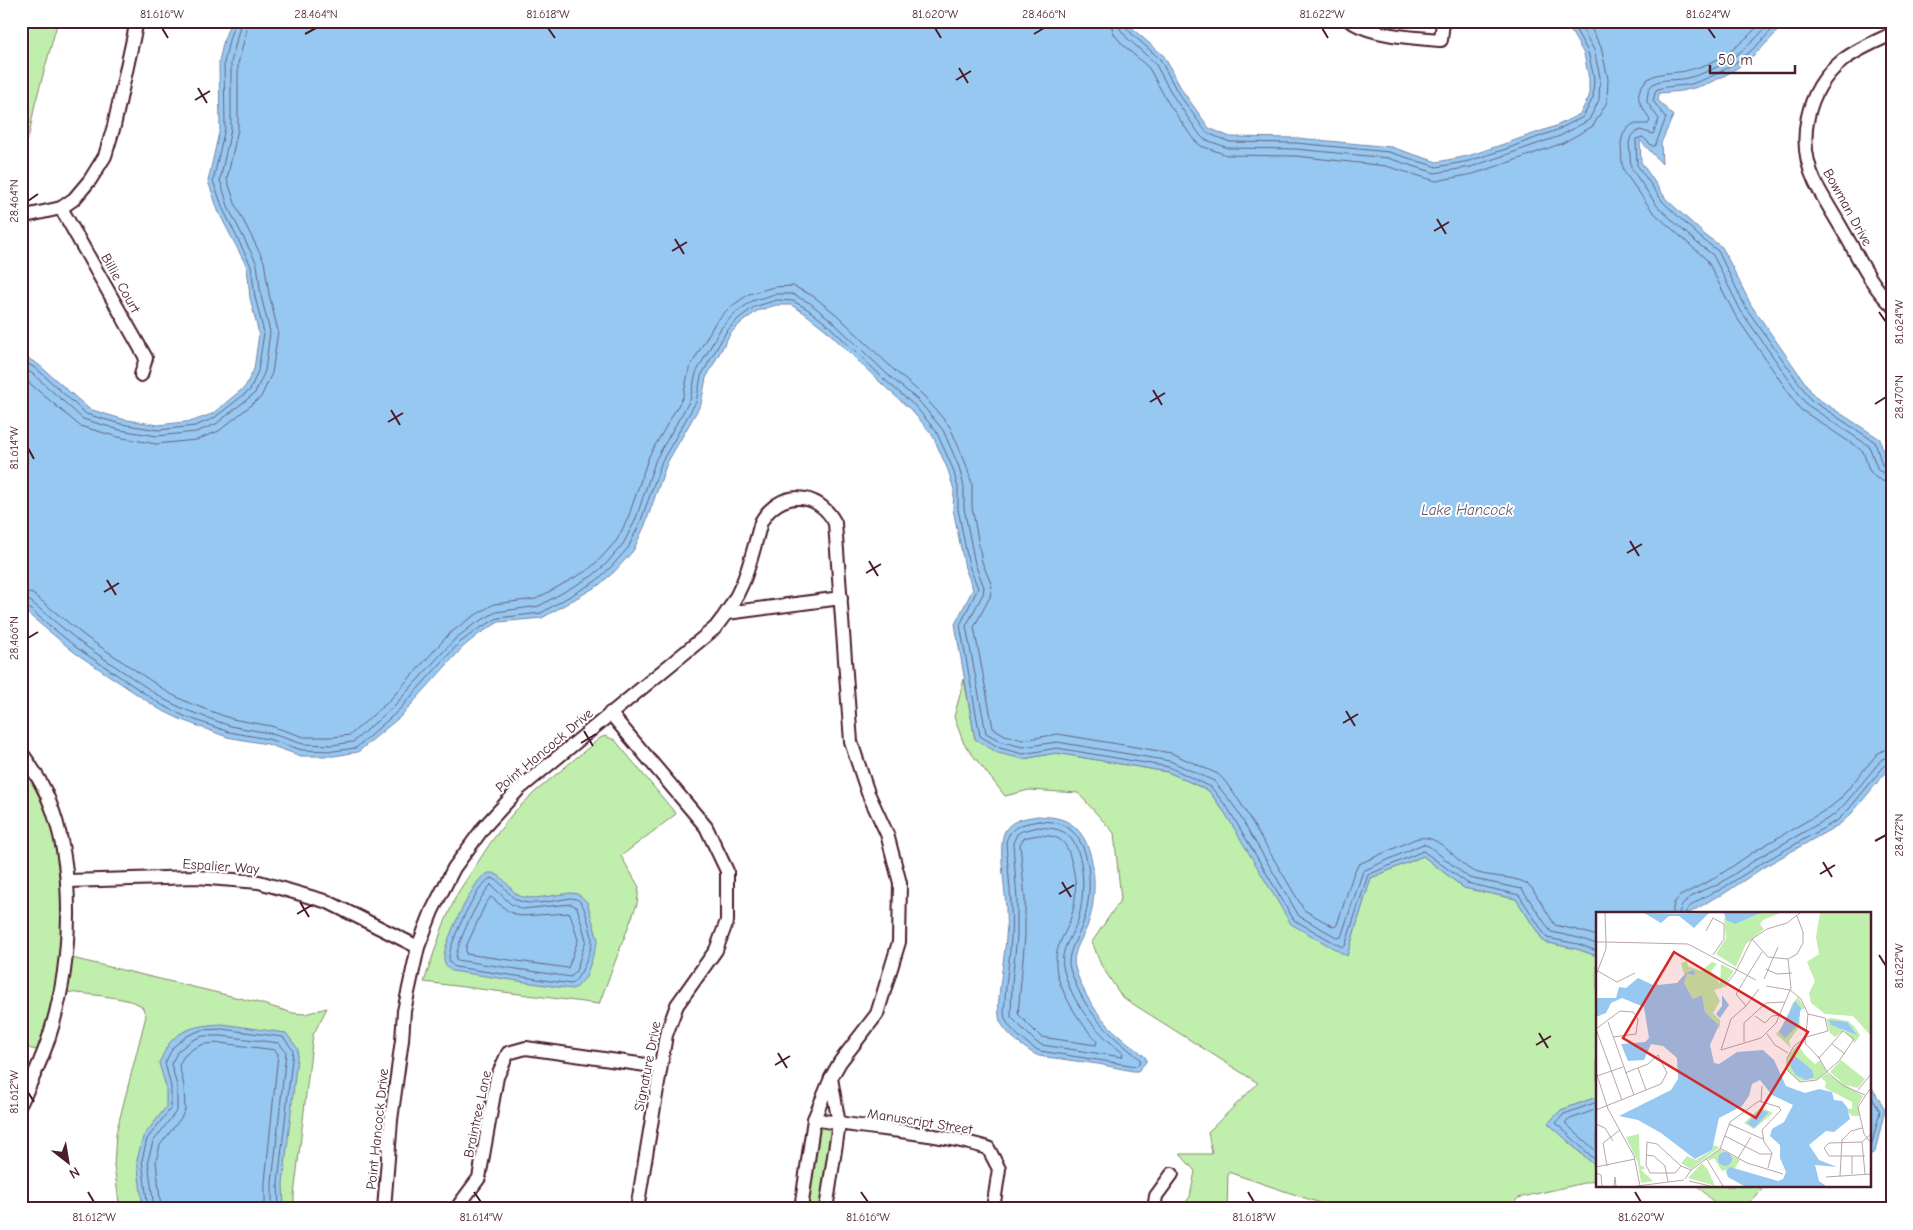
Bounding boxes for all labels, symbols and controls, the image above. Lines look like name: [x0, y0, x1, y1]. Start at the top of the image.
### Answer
text: 81.616°W: [140, 7, 185, 21]
text: 28.464°N: [294, 7, 338, 21]
text: 81.618°W: [526, 7, 570, 21]
text: 81.620°W: [912, 7, 959, 21]
text: 28.466°N: [1022, 7, 1066, 21]
text: 81.622°W: [1299, 7, 1345, 21]
text: 81.624°W: [1686, 7, 1731, 21]
scale bar: [1710, 42, 1796, 74]
text: 50 m: [1718, 51, 1753, 69]
street label: Bowman Drive: [1819, 166, 1876, 249]
text: 28.464°N: [7, 179, 21, 223]
street label: Billie Court: [97, 250, 144, 317]
text: 81.624°W: [1892, 299, 1906, 344]
text: 28.470°N: [1892, 375, 1906, 419]
text: 81.614°W: [7, 426, 21, 470]
water label: Lake Hancock: [1421, 501, 1513, 519]
text: 28.466°N: [7, 616, 21, 660]
street label: Point Hancock Drive: [492, 705, 596, 796]
text: 28.472°N: [1892, 814, 1906, 856]
street label: Espalier Way: [182, 855, 261, 878]
inset map: [1596, 912, 1870, 1188]
text: 81.622°W: [1892, 943, 1906, 989]
street label: Signature Drive: [630, 1020, 665, 1113]
street label: Point Hancock Drive: [363, 1068, 392, 1191]
street label: Braintree Lane: [460, 1069, 495, 1159]
text: 81.612°W: [7, 1070, 21, 1114]
street label: Manuscript Street: [866, 1105, 975, 1138]
north arrow: [42, 1138, 92, 1188]
text: N: [66, 1163, 83, 1182]
text: 81.612°W: [72, 1210, 116, 1224]
text: 81.614°W: [459, 1210, 503, 1224]
text: 81.616°W: [846, 1210, 891, 1224]
text: 81.618°W: [1232, 1210, 1276, 1224]
text: 81.620°W: [1618, 1210, 1665, 1224]

